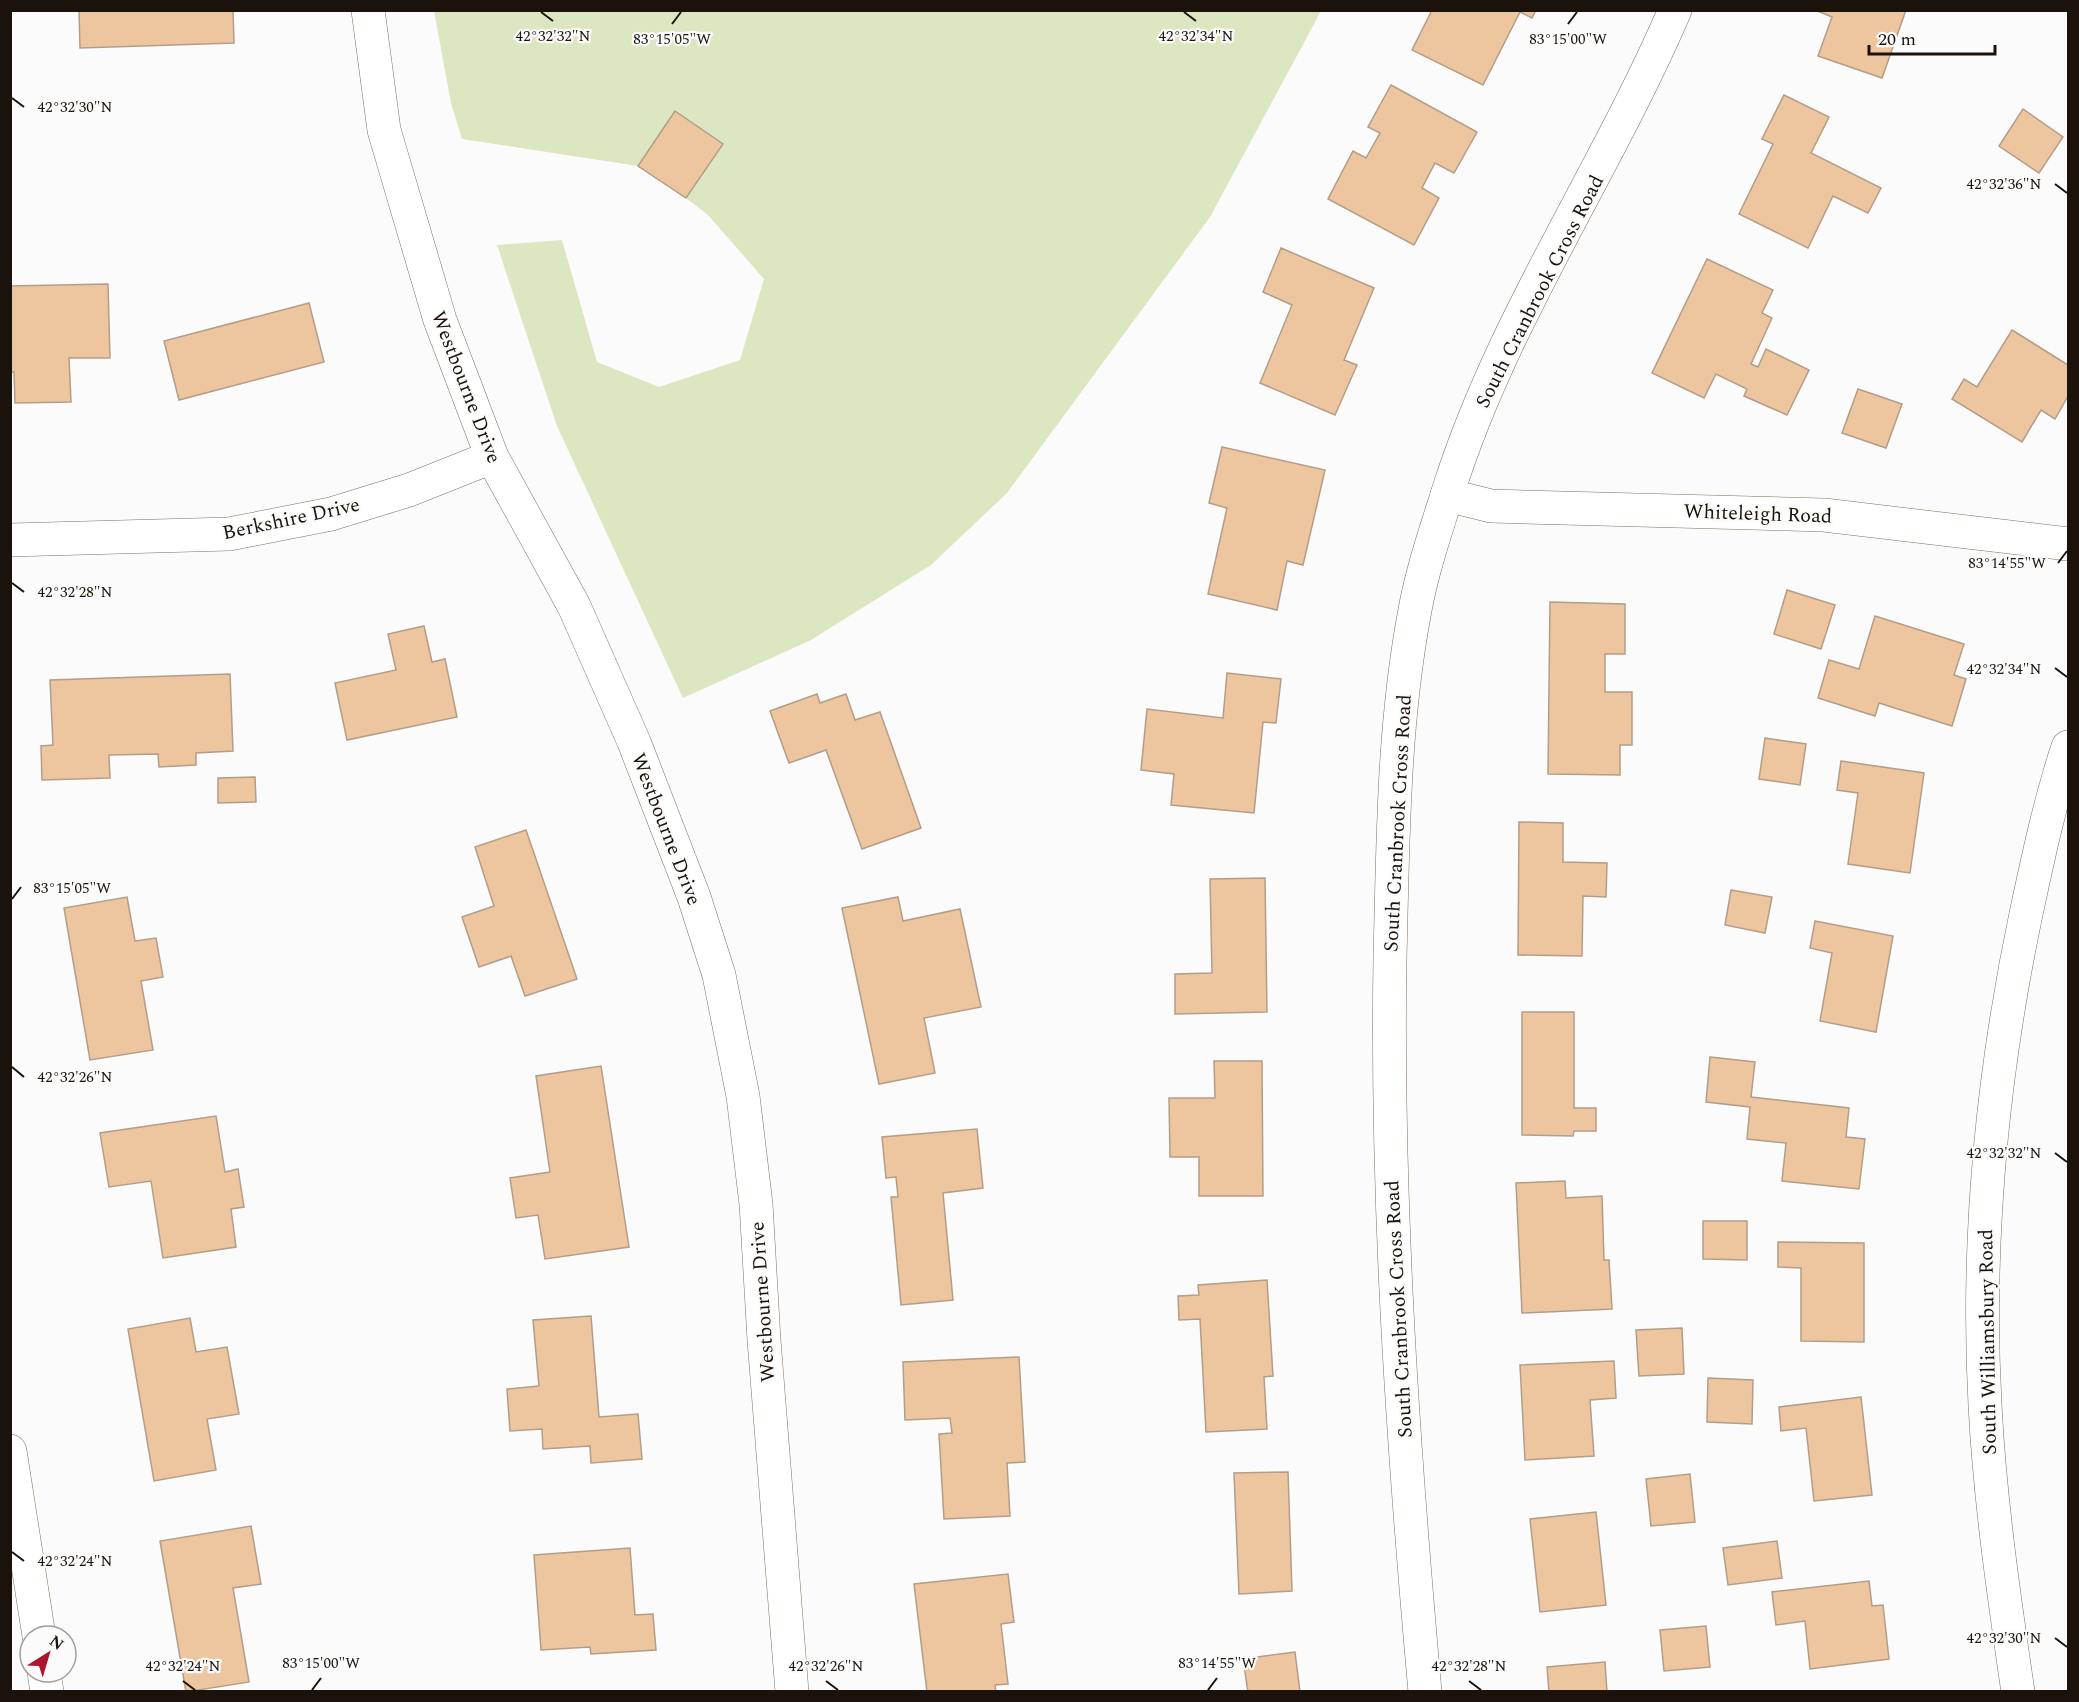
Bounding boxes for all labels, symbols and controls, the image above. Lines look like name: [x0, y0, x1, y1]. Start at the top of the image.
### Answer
scale bar: [1869, 18, 1995, 56]
text: 42°32'32"N: [516, 25, 591, 48]
text: 42°32'34"N: [1159, 25, 1234, 48]
text: 20 m: [1878, 26, 1916, 53]
text: 83°15'05"W: [633, 28, 711, 51]
text: 83°15'00"W: [1529, 28, 1607, 51]
text: 42°32'30"N: [38, 96, 113, 119]
street label: South Cranbrook Cross Road: [1468, 170, 1612, 413]
text: 42°32'36"N: [1967, 173, 2042, 196]
street label: Westbourne Drive: [423, 307, 509, 468]
street label: Berkshire Drive: [220, 490, 363, 548]
street label: Whiteleigh Road: [1683, 496, 1833, 532]
text: 83°14'55"W: [1968, 552, 2046, 575]
text: 42°32'28"N: [38, 581, 113, 604]
text: 42°32'34"N: [1967, 658, 2042, 681]
street label: South Cranbrook Cross Road: [1376, 693, 1420, 953]
street label: Westbourne Drive: [623, 749, 709, 910]
text: 83°15'05"W: [33, 877, 111, 900]
text: 42°32'26"N: [38, 1066, 113, 1089]
text: 42°32'32"N: [1967, 1142, 2042, 1165]
street label: South Cranbrook Cross Road: [1377, 1179, 1421, 1439]
street label: Westbourne Drive: [742, 1221, 784, 1383]
street label: South Williamsbury Road: [1971, 1229, 2005, 1455]
text: 42°32'24"N: [38, 1550, 113, 1573]
north arrow: [18, 1624, 78, 1684]
text: 42°32'30"N: [1967, 1627, 2042, 1650]
text: N: [44, 1629, 69, 1656]
text: 83°15'00"W: [282, 1652, 360, 1675]
text: 83°14'55"W: [1178, 1652, 1256, 1675]
text: 42°32'24"N: [146, 1655, 221, 1678]
text: 42°32'26"N: [789, 1655, 864, 1678]
text: 42°32'28"N: [1432, 1655, 1507, 1678]

